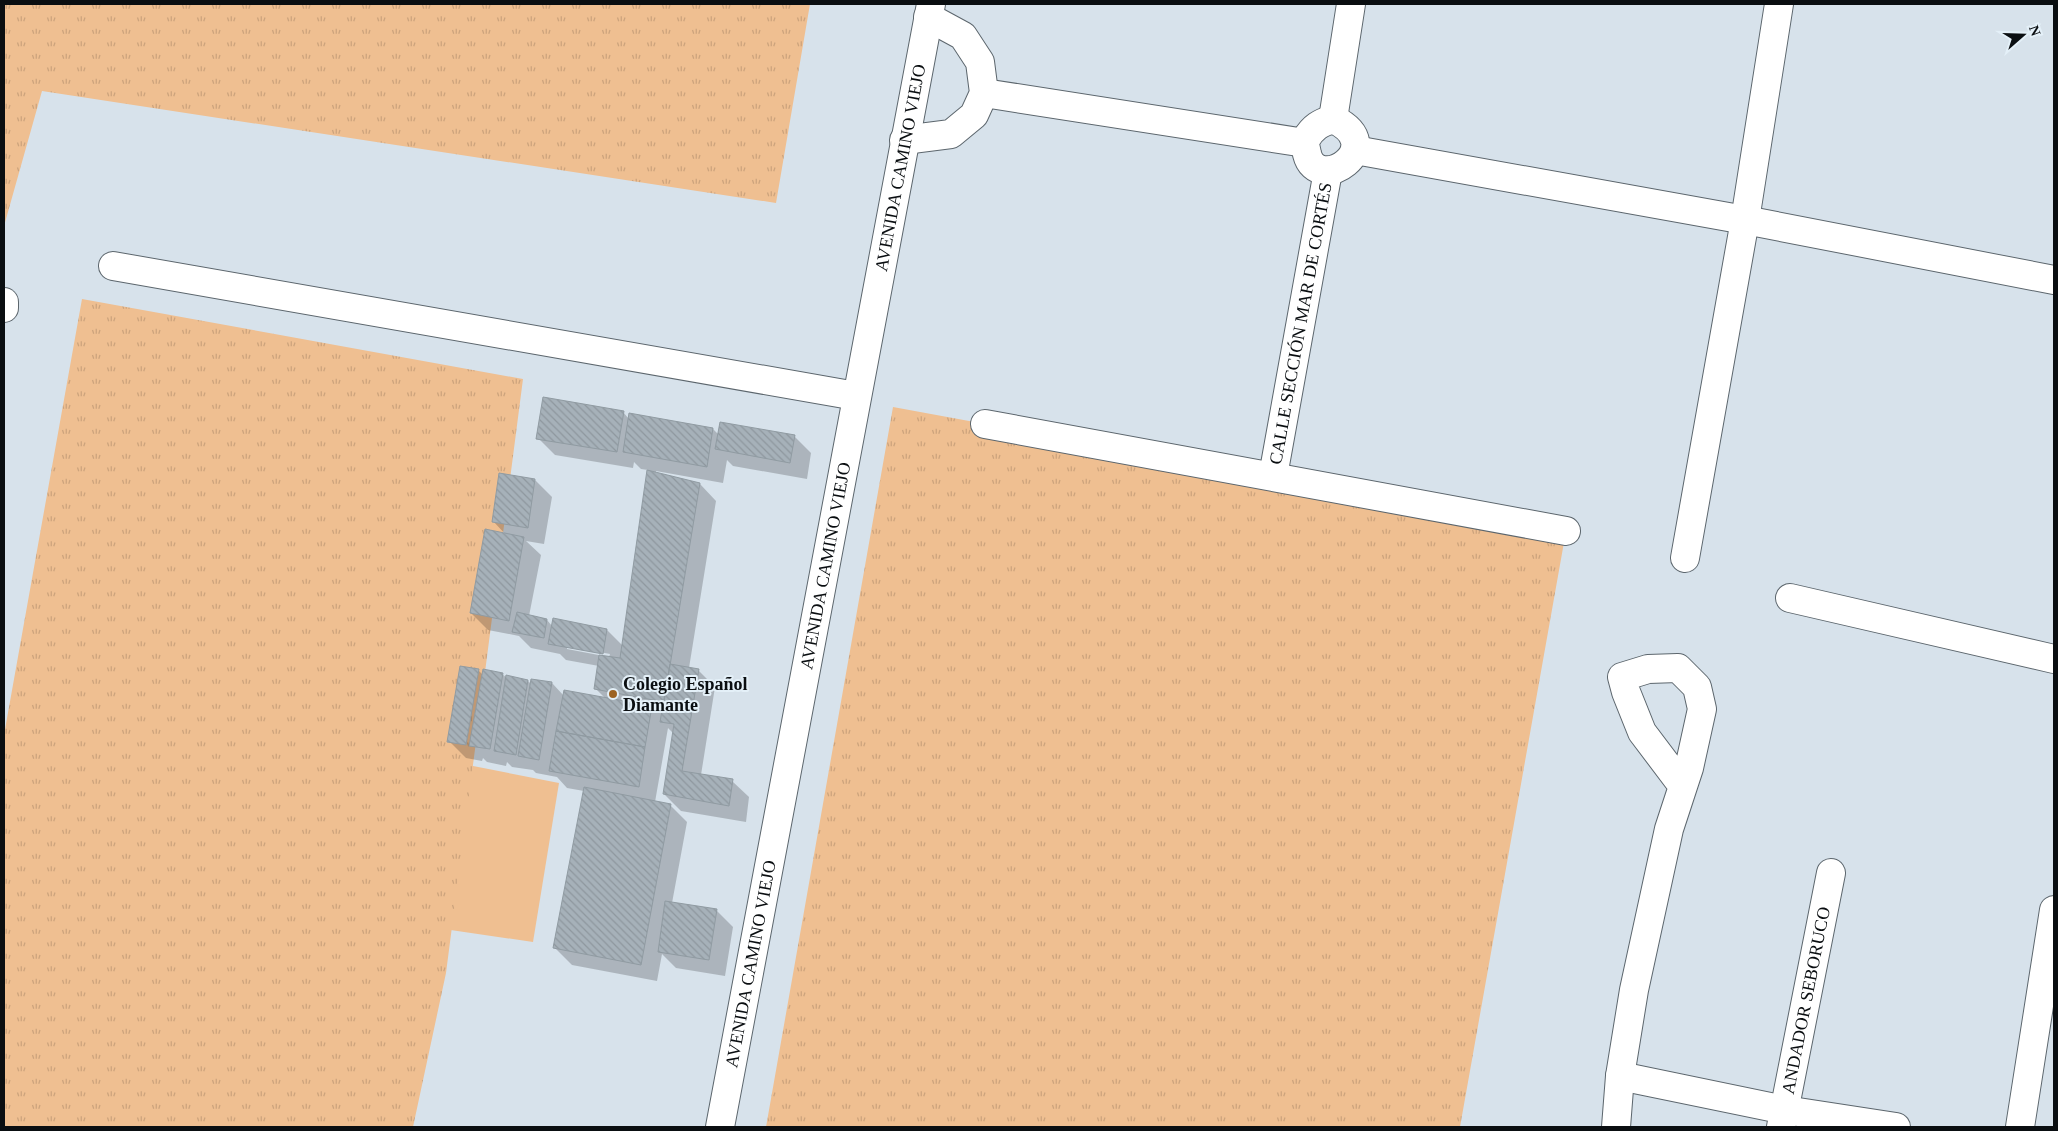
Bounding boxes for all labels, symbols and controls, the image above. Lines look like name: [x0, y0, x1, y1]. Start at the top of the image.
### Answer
north arrow: [1998, 10, 2048, 60]
text: N: [2026, 23, 2044, 38]
street label: AVENIDA CAMINO VIEJO: [871, 63, 929, 273]
street label: CALLE SECCIÓN MAR DE CORTÉS: [1265, 181, 1336, 466]
street label: AVENIDA CAMINO VIEJO: [796, 461, 855, 671]
place label: Colegio Español Diamante: [623, 674, 748, 715]
marker: Colegio Español Diamante: [607, 688, 619, 700]
street label: AVENIDA CAMINO VIEJO: [721, 859, 780, 1069]
street label: ANDADOR SEBORUCO: [1778, 905, 1834, 1096]

